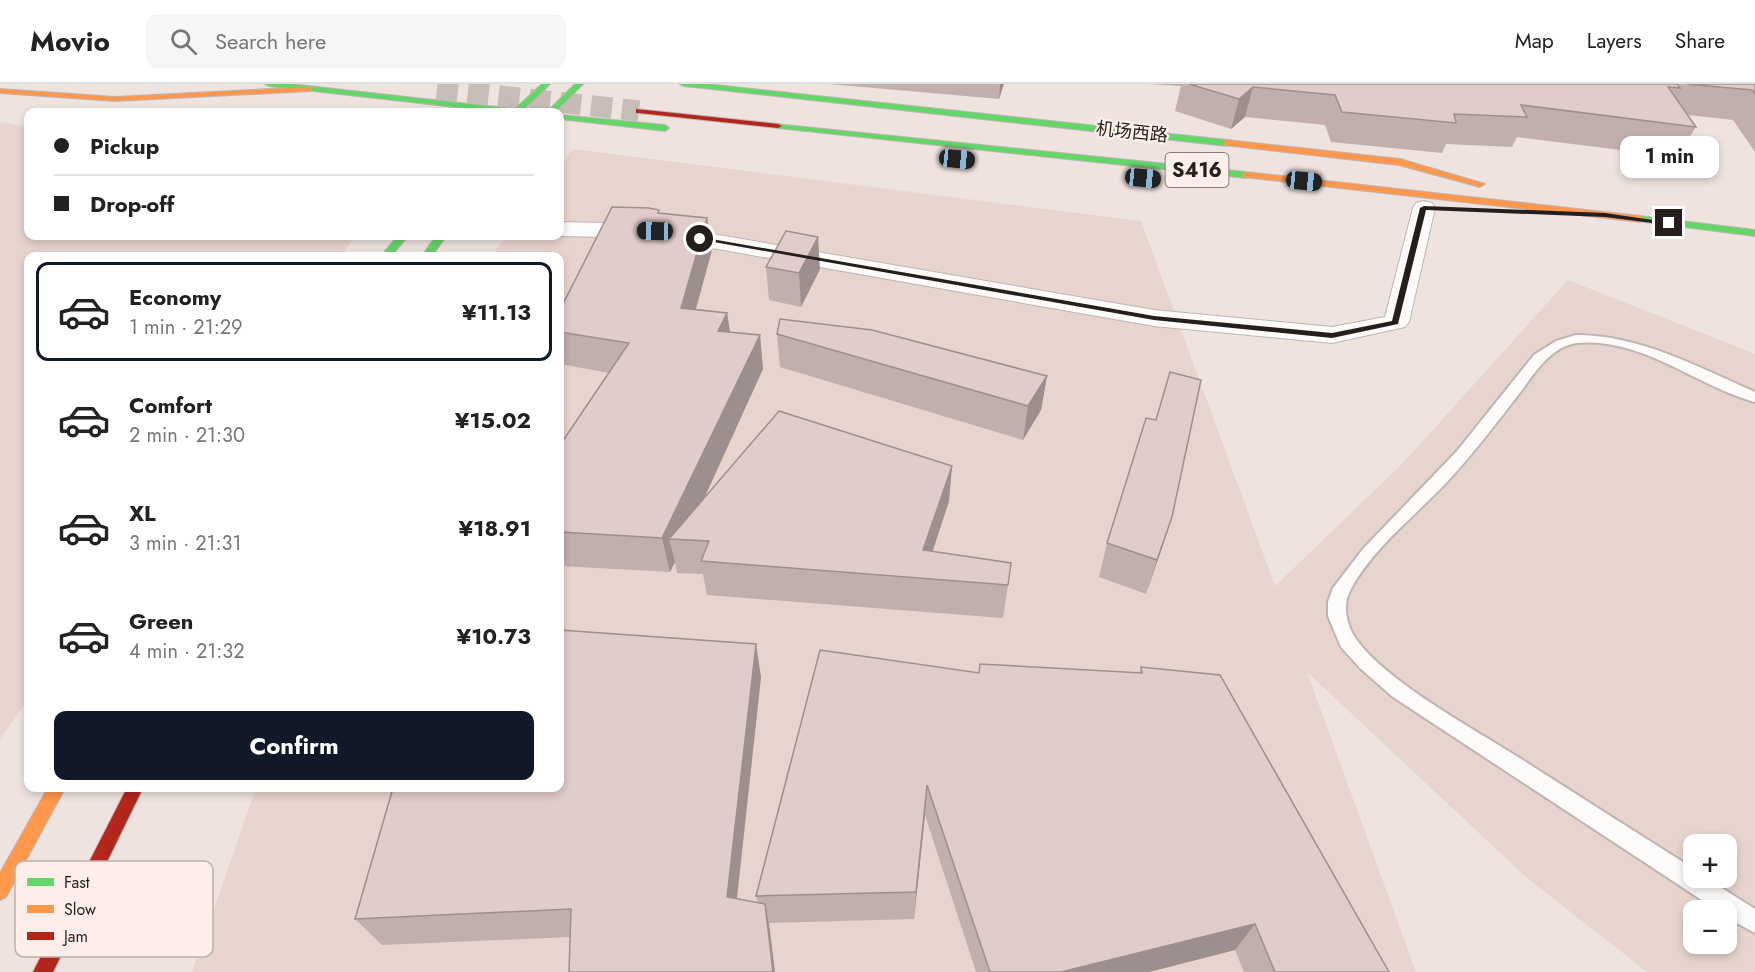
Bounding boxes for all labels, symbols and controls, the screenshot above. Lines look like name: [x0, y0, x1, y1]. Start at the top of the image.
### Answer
search box: [146, 14, 566, 68]
text: Movio: [30, 21, 110, 62]
icon: search: [167, 25, 200, 58]
text: Search here: [215, 25, 326, 57]
text: Map: [1515, 26, 1554, 56]
text: Layers: [1587, 26, 1642, 56]
text: Share: [1675, 26, 1725, 56]
street label: 机场西路: [1095, 115, 1169, 149]
text: Pickup: [90, 130, 159, 162]
callout: 1 min: [1620, 136, 1718, 178]
text: 1 min: [1645, 142, 1694, 171]
car: [938, 148, 976, 170]
road number: S416: [1166, 153, 1228, 187]
car: [1124, 167, 1162, 189]
car: [1285, 170, 1323, 192]
text: Drop-off: [90, 188, 174, 220]
route end: [1655, 209, 1682, 236]
car: [637, 222, 673, 240]
route start: [686, 225, 713, 252]
text: Economy: [129, 281, 221, 313]
icon: car: [57, 285, 111, 339]
text: ¥11.13: [462, 296, 531, 328]
text: 1 min · 21:29: [129, 313, 243, 342]
text: Comfort: [129, 389, 212, 421]
icon: car: [57, 393, 111, 447]
text: ¥15.02: [455, 404, 531, 436]
text: 2 min · 21:30: [129, 421, 245, 450]
text: XL: [129, 497, 156, 529]
icon: car: [57, 501, 111, 555]
text: ¥18.91: [459, 512, 531, 544]
text: 3 min · 21:31: [129, 529, 242, 558]
text: Green: [129, 605, 193, 637]
icon: car: [57, 609, 111, 663]
text: ¥10.73: [457, 620, 531, 652]
text: 4 min · 21:32: [129, 637, 245, 666]
button: Confirm: [54, 711, 534, 780]
map controls: [1683, 834, 1737, 954]
button: +: [1683, 834, 1737, 888]
legend: [15, 861, 213, 957]
text: Fast: [64, 871, 90, 894]
text: Slow: [64, 898, 96, 921]
button: −: [1683, 900, 1737, 954]
text: Jam: [62, 925, 88, 948]

